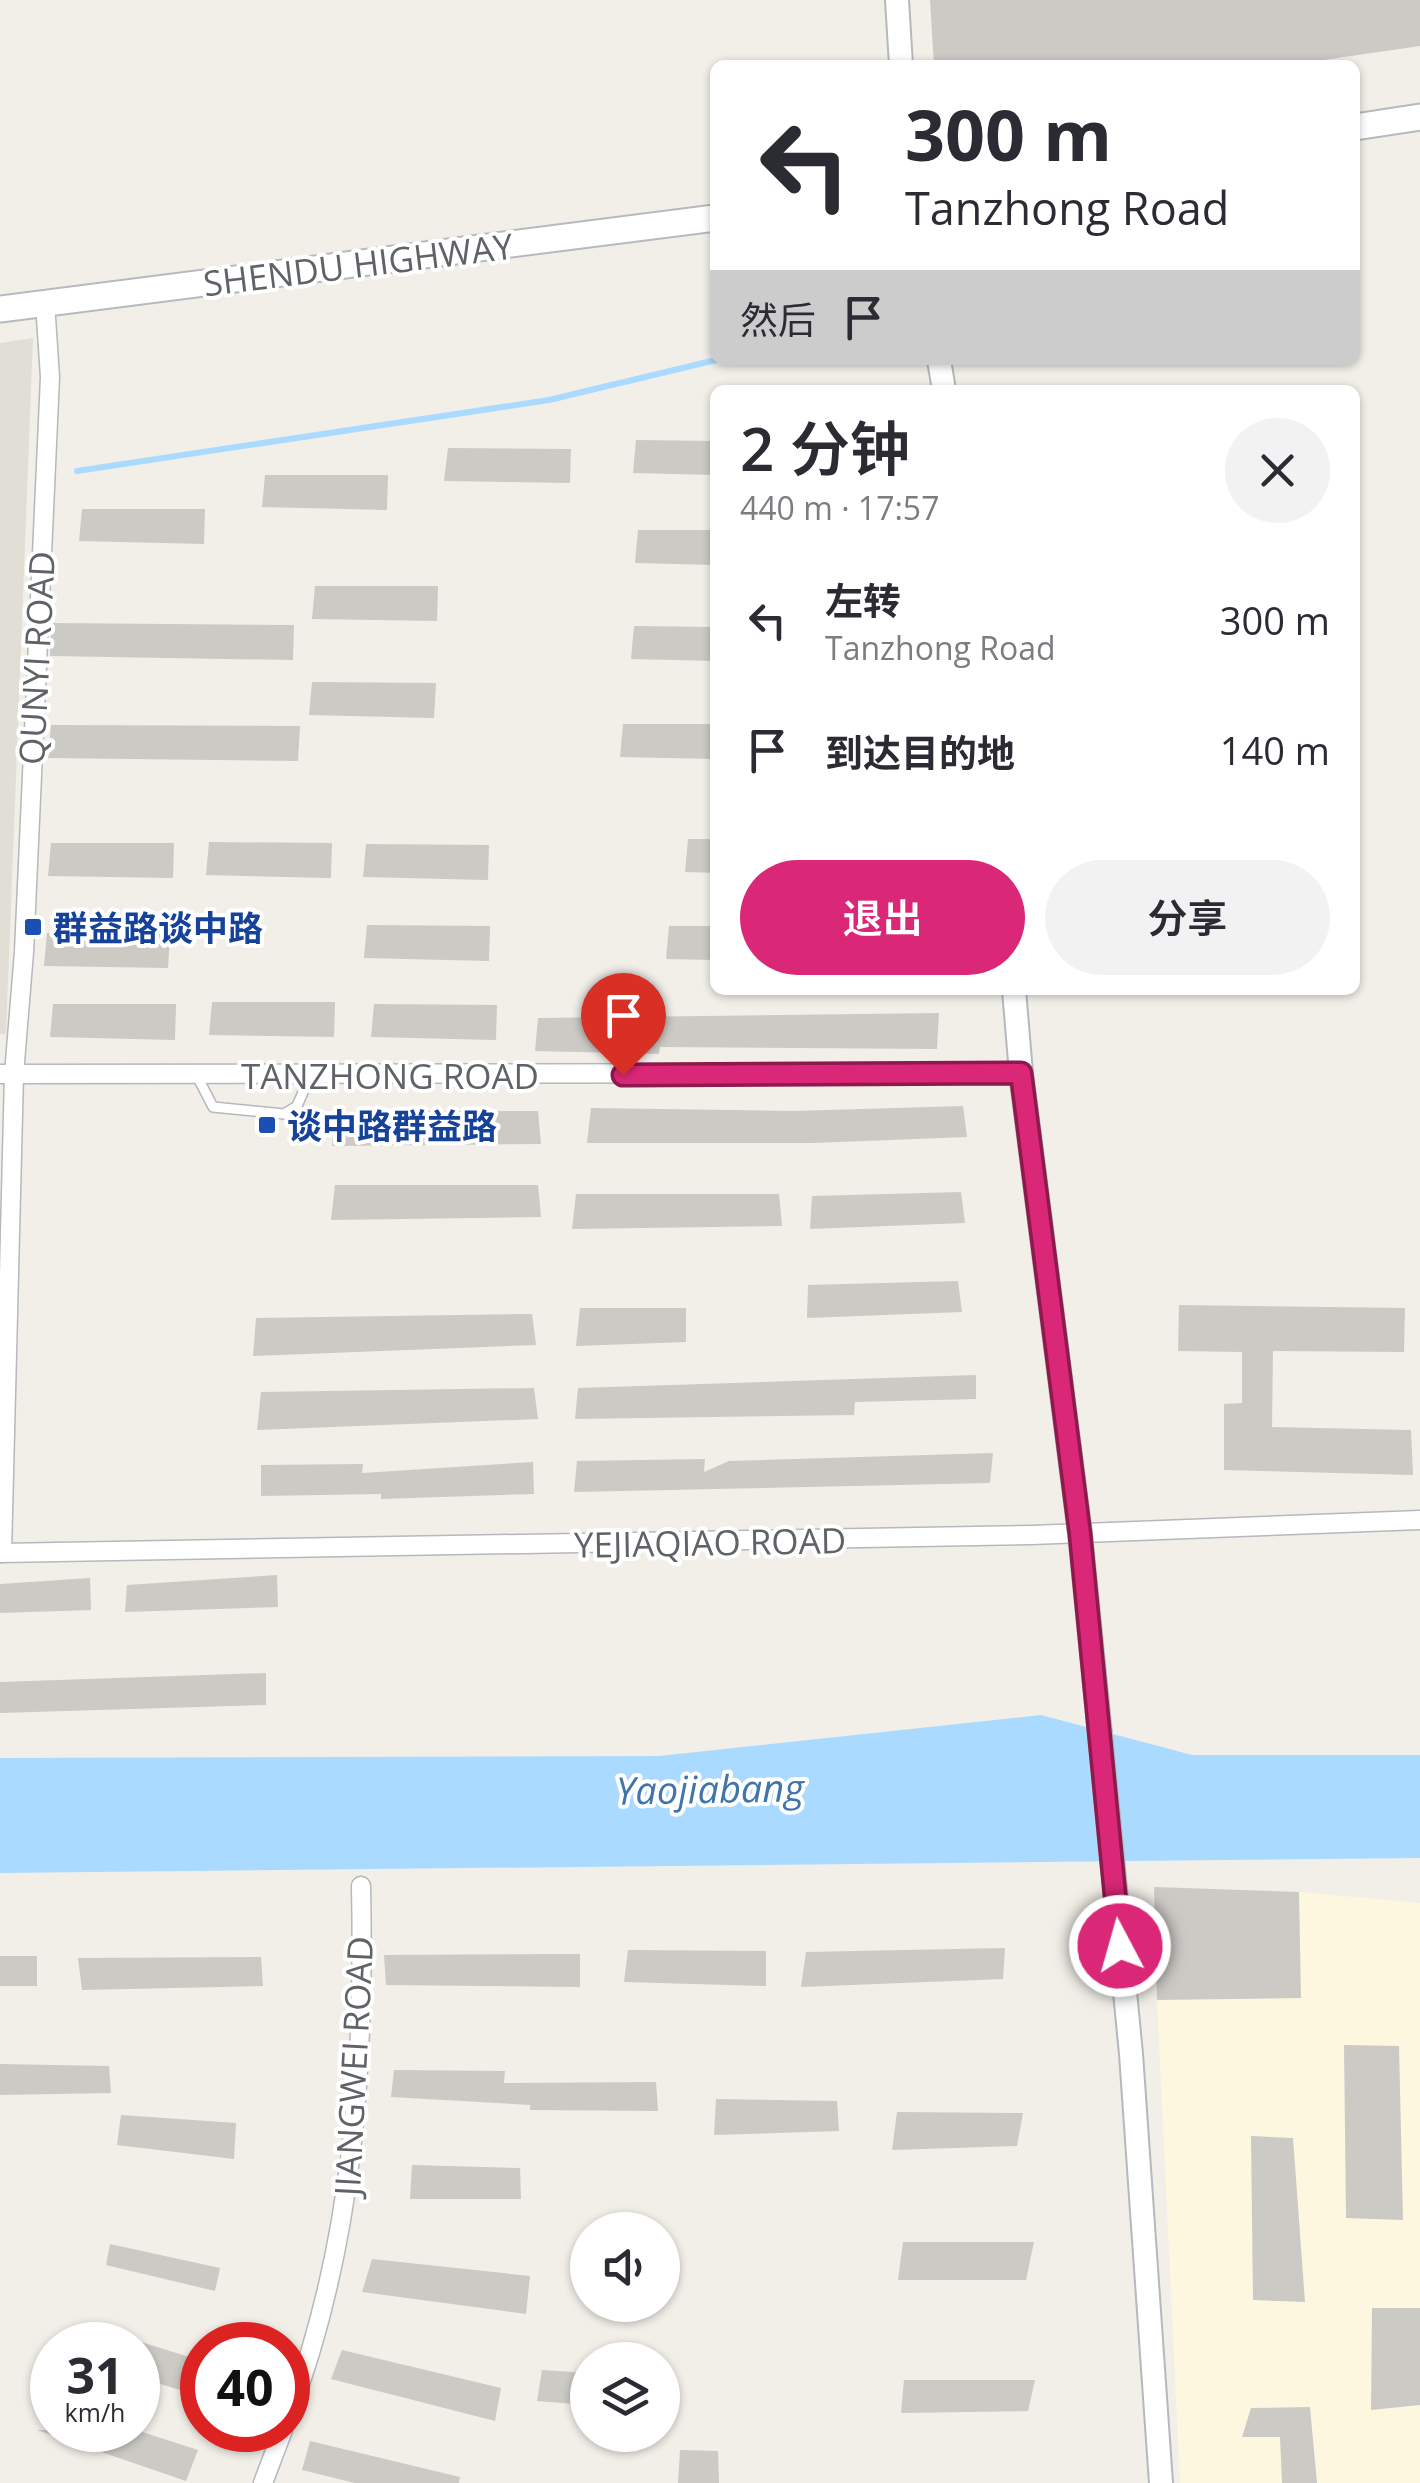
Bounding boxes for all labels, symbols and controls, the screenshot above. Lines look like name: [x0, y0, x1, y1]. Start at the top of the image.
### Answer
text: 300 m: [905, 86, 1112, 182]
icon: left: [740, 100, 870, 230]
text: Tanzhong Road: [905, 177, 1229, 238]
street label: SHENDU HIGHWAY: [200, 222, 516, 306]
icon: arrive: [836, 290, 891, 345]
text: 然后: [740, 293, 816, 345]
text: 2 分钟: [740, 407, 910, 489]
button: close: [1225, 418, 1330, 523]
text: 440 m · 17:57: [740, 486, 939, 529]
street label: QUNYI ROAD: [7, 550, 65, 766]
text: 左转: [825, 574, 901, 626]
icon: left: [740, 593, 795, 648]
text: 300 m: [1220, 594, 1330, 646]
text: Tanzhong Road: [825, 626, 1056, 669]
icon: arrive: [740, 723, 795, 778]
text: 140 m: [1220, 724, 1330, 776]
text: 到达目的地: [825, 726, 1015, 778]
button: 退出: [740, 860, 1025, 975]
button: 分享: [1045, 860, 1330, 975]
place label: 群益路谈中路: [53, 904, 263, 951]
marker: 群益路谈中路: [22, 916, 44, 938]
pin: [581, 973, 666, 1076]
icon: arrive: [596, 988, 651, 1043]
street label: TANZHONG ROAD: [241, 1052, 539, 1099]
place label: 谈中路群益路: [287, 1102, 497, 1149]
marker: 谈中路群益路: [256, 1114, 278, 1136]
street label: YEJIAQIAO ROAD: [574, 1516, 846, 1568]
water label: Yaojiabang: [616, 1760, 806, 1816]
position arrow: [1068, 1894, 1172, 1998]
street label: JIANGWEI ROAD: [323, 1935, 383, 2200]
map controls: [570, 2212, 680, 2452]
button: sound: [570, 2212, 680, 2322]
speed limit sign: 40: [180, 2322, 310, 2452]
text: 31: [66, 2341, 124, 2409]
button: layers: [570, 2342, 680, 2452]
text: km/h: [65, 2395, 125, 2429]

